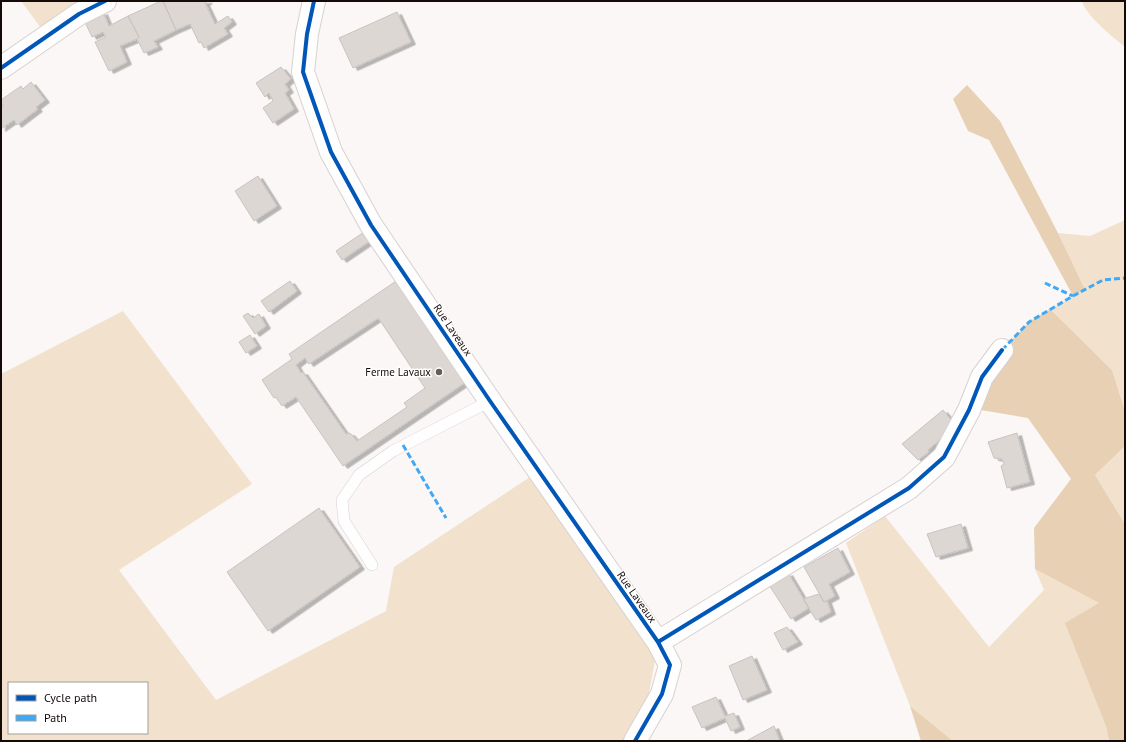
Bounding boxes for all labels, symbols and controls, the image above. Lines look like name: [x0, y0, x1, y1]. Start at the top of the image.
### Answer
street label: Rue Laveaux: [431, 301, 476, 359]
place label: Ferme Lavaux: [365, 365, 431, 379]
marker: Ferme Lavaux: [434, 367, 444, 377]
street label: Rue Laveaux: [614, 569, 660, 626]
legend: [8, 682, 148, 734]
text: Cycle path: [44, 690, 97, 705]
text: Path: [44, 710, 67, 725]

